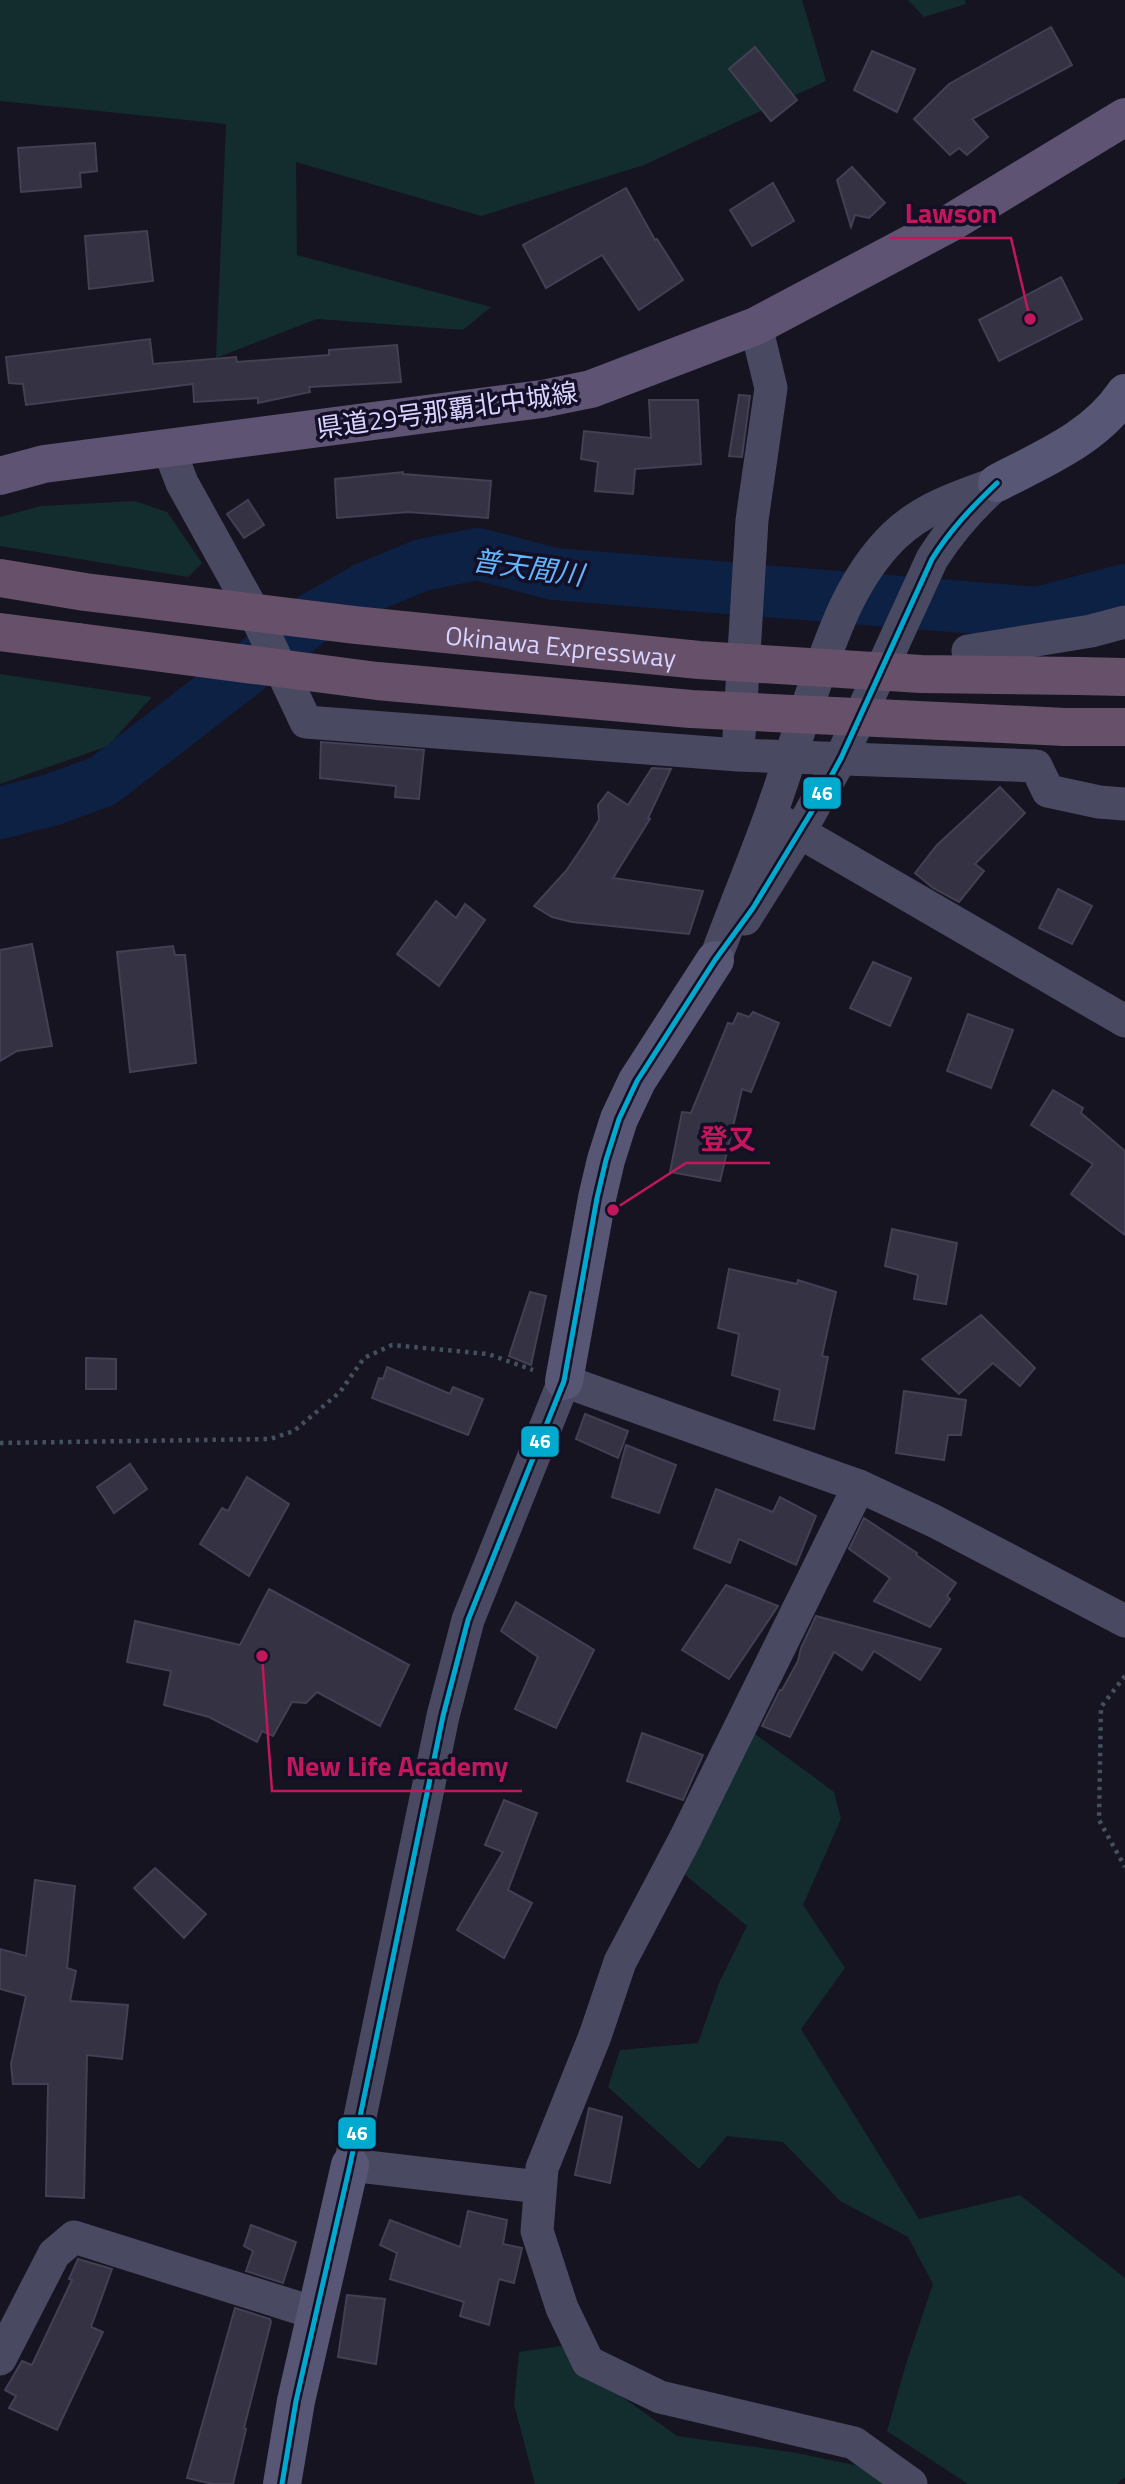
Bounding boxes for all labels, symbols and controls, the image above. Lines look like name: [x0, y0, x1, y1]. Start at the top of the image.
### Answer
callout: Lawson: [890, 189, 1011, 238]
text: Lawson: [905, 191, 997, 234]
street label: 県道29号那覇北中城線: [314, 372, 580, 448]
water label: 普天間川: [470, 538, 589, 597]
street label: Okinawa Expressway: [444, 615, 678, 677]
line badge: 46: [802, 776, 842, 810]
text: 46: [811, 778, 833, 807]
callout: 登又: [686, 1114, 770, 1163]
text: 登又: [700, 1117, 756, 1160]
line badge: 46: [520, 1425, 560, 1458]
text: 46: [529, 1426, 551, 1455]
callout: New Life Academy: [272, 1742, 522, 1791]
text: New Life Academy: [286, 1744, 508, 1787]
line badge: 46: [337, 2116, 377, 2150]
text: 46: [346, 2118, 368, 2147]

